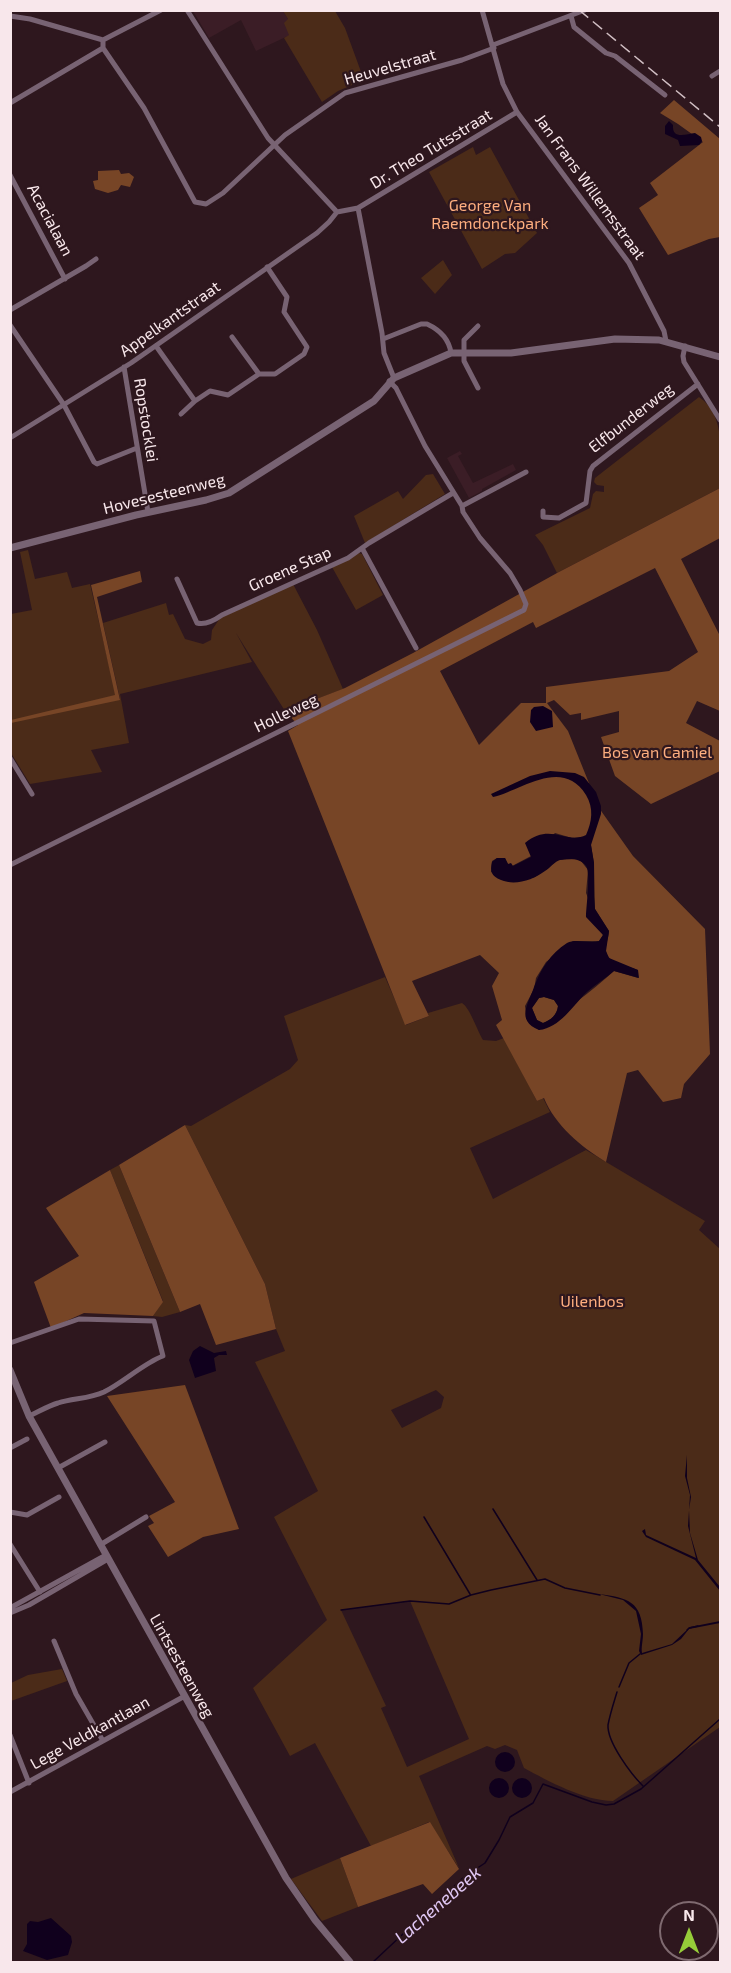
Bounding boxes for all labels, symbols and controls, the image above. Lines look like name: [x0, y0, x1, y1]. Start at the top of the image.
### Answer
street label: Heuvelstraat: [342, 45, 438, 89]
street label: Dr. Theo Tutsstraat: [367, 105, 495, 193]
street label: Jan Frans Willemsstraat: [531, 110, 649, 264]
street label: Acacialaan: [23, 181, 77, 259]
park label: George Van Raemdonckpark: [431, 196, 549, 234]
street label: Appelkantstraat: [116, 277, 224, 361]
street label: Ropstocklei: [130, 377, 162, 463]
street label: Elfbunderweg: [585, 379, 677, 457]
street label: Hovesesteenweg: [101, 470, 227, 518]
street label: Groene Stap: [246, 542, 334, 596]
street label: Holleweg: [251, 689, 321, 737]
park label: Bos van Camiel: [602, 743, 712, 763]
park label: Uilenbos: [560, 1292, 624, 1312]
street label: Lintsesteenweg: [146, 1611, 218, 1721]
street label: Lege Veldkantlaan: [27, 1692, 153, 1774]
water label: Lachenebeek: [390, 1862, 486, 1948]
north arrow: [659, 1901, 719, 1961]
text: N: [683, 1905, 695, 1924]

